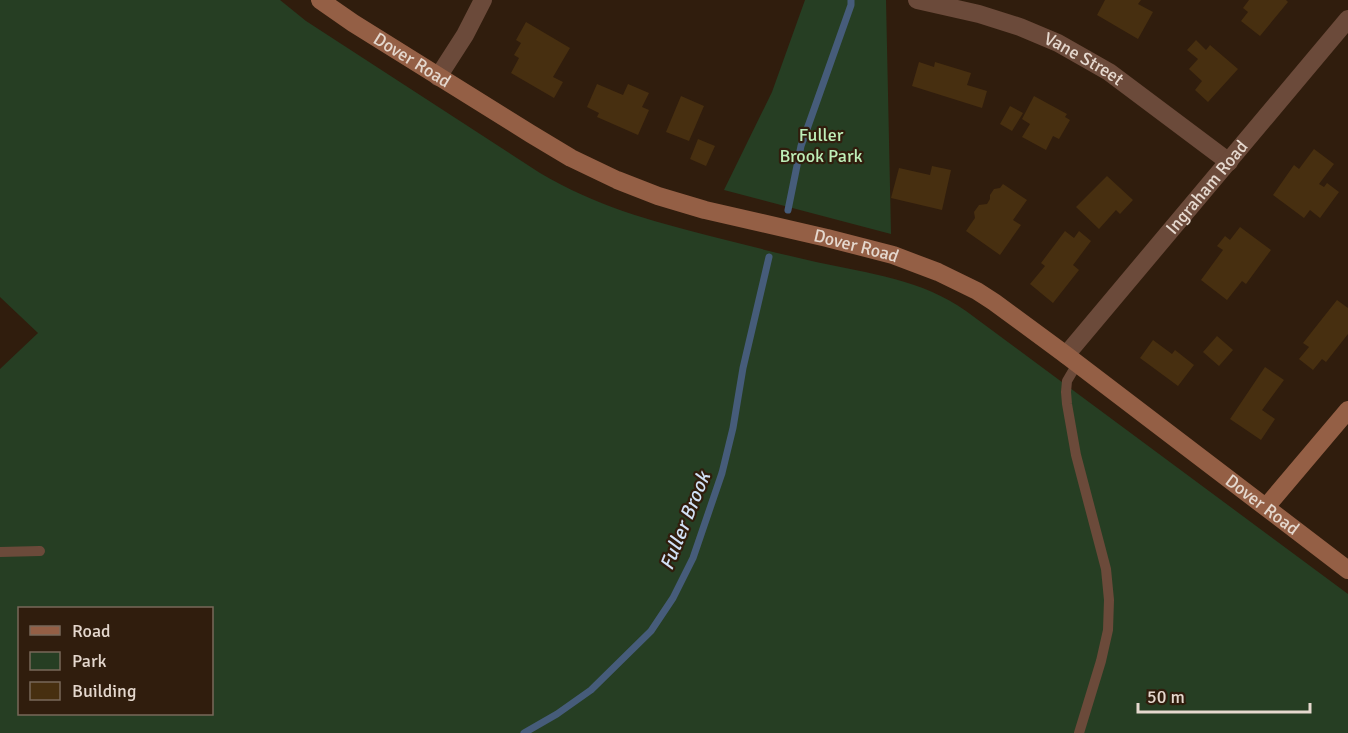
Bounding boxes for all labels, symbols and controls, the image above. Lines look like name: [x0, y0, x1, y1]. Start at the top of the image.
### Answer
street label: Vane Street: [1041, 27, 1128, 90]
street label: Dover Road: [369, 28, 455, 92]
park label: Fuller Brook Park: [779, 124, 863, 167]
street label: Ingraham Road: [1161, 136, 1253, 239]
street label: Dover Road: [812, 224, 902, 267]
water label: Fuller Brook: [654, 466, 717, 574]
street label: Dover Road: [1221, 470, 1304, 540]
legend: [18, 607, 213, 715]
text: Road: [72, 620, 111, 642]
text: Park: [72, 650, 107, 672]
scale bar: [1138, 676, 1310, 714]
text: Building: [72, 680, 136, 702]
text: 50 m: [1147, 686, 1185, 708]

